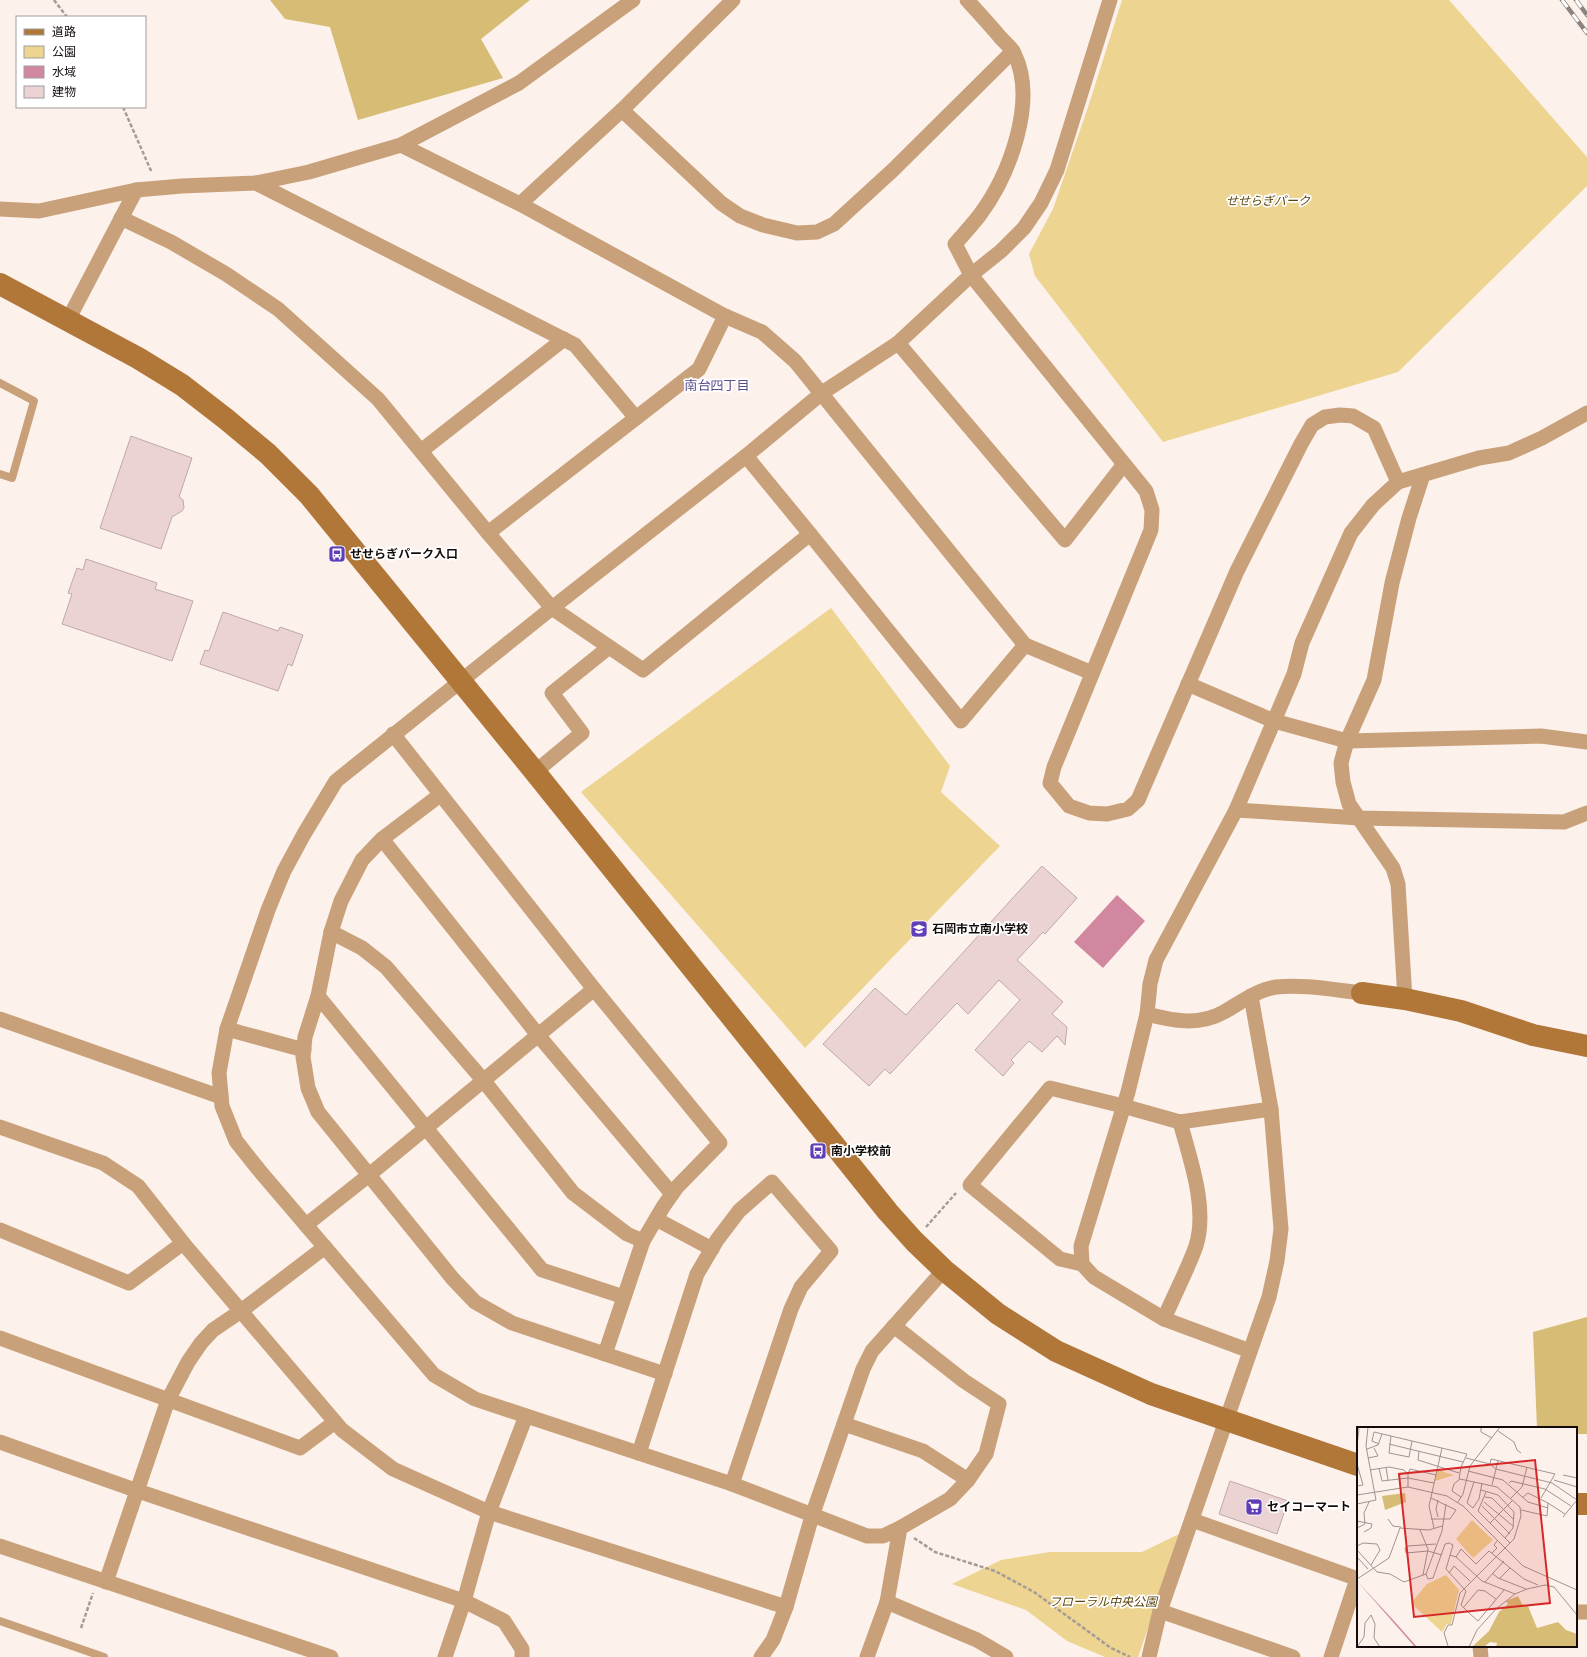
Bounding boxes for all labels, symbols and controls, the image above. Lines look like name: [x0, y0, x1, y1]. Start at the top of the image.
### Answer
legend: [16, 16, 146, 108]
text: 道路: [52, 25, 76, 39]
text: 公園: [52, 45, 76, 59]
text: 水域: [52, 65, 76, 79]
text: 建物: [52, 85, 76, 99]
park label: せせらぎパーク: [1226, 194, 1311, 208]
district label: 南台四丁目: [684, 378, 750, 393]
bus stop icon: せせらぎパーク入口: [327, 544, 347, 564]
place label: せせらぎパーク入口: [350, 547, 458, 561]
school or university icon: 石岡市立南小学校: [909, 919, 929, 939]
place label: 石岡市立南小学校: [932, 922, 1028, 936]
bus stop icon: 南小学校前: [808, 1141, 828, 1161]
place label: 南小学校前: [831, 1144, 891, 1158]
inset map: [1357, 1427, 1577, 1647]
supermarket icon: セイコーマート: [1244, 1497, 1264, 1517]
place label: セイコーマート: [1267, 1500, 1351, 1514]
park label: フローラル中央公園: [1049, 1595, 1159, 1609]

